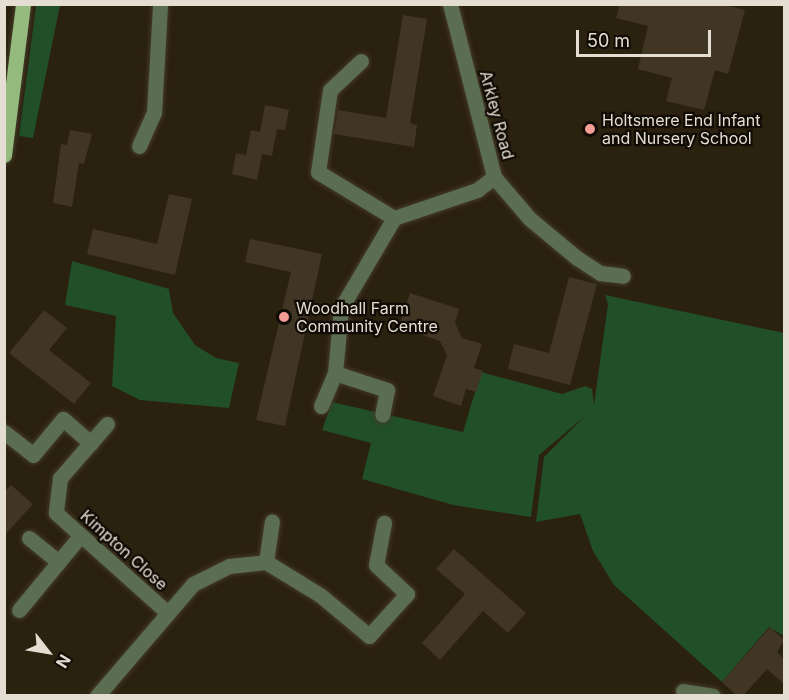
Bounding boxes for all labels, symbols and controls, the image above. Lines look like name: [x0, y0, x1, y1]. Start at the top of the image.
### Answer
scale bar: [579, 18, 714, 56]
text: 50 m: [587, 30, 630, 51]
street label: Arkley Road: [476, 69, 518, 161]
place label: Holtsmere End Infant and Nursery School: [602, 110, 761, 148]
marker: Holtsmere End Infant and Nursery School: [583, 122, 597, 136]
place label: Woodhall Farm Community Centre: [296, 298, 438, 336]
marker: Woodhall Farm Community Centre: [277, 310, 291, 324]
street label: Kimpton Close: [77, 506, 171, 594]
north arrow: [18, 622, 78, 682]
text: N: [52, 651, 75, 672]

